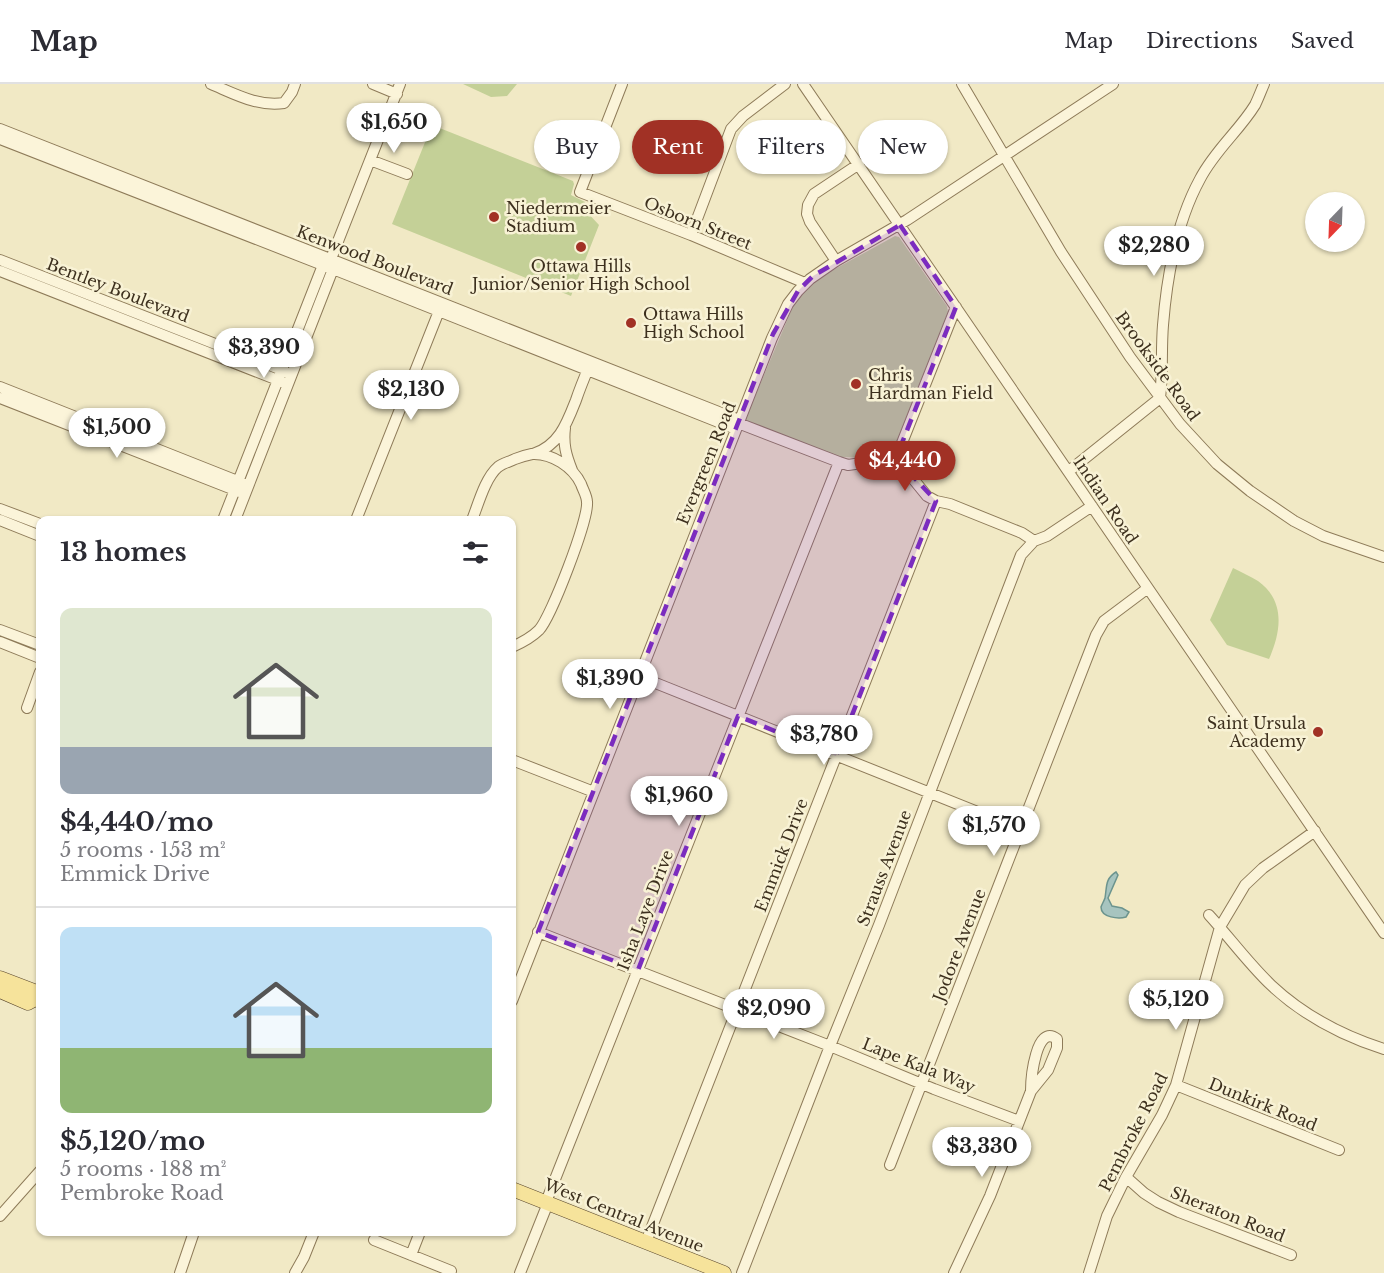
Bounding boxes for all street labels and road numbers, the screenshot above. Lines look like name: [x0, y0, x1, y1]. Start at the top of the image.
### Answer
street label: Osborn Street: [641, 192, 755, 254]
street label: Kenwood Boulevard: [294, 221, 456, 299]
street label: Bentley Boulevard: [44, 254, 192, 327]
street label: Brookside Road: [1112, 307, 1205, 425]
street label: Evergreen Road: [672, 398, 740, 528]
street label: Indian Road: [1069, 453, 1143, 548]
street label: Emmick Drive: [750, 795, 812, 915]
street label: Strauss Avenue: [853, 807, 915, 929]
street label: Isha Laye Drive: [613, 847, 677, 973]
street label: Jodore Avenue: [928, 886, 990, 1006]
street label: Lape Kala Way: [859, 1033, 979, 1097]
street label: Pembroke Road: [1094, 1069, 1172, 1195]
street label: Dunkirk Road: [1206, 1073, 1321, 1135]
street label: West Central Avenue: [540, 1173, 707, 1256]
street label: Sheraton Road: [1168, 1182, 1288, 1246]

